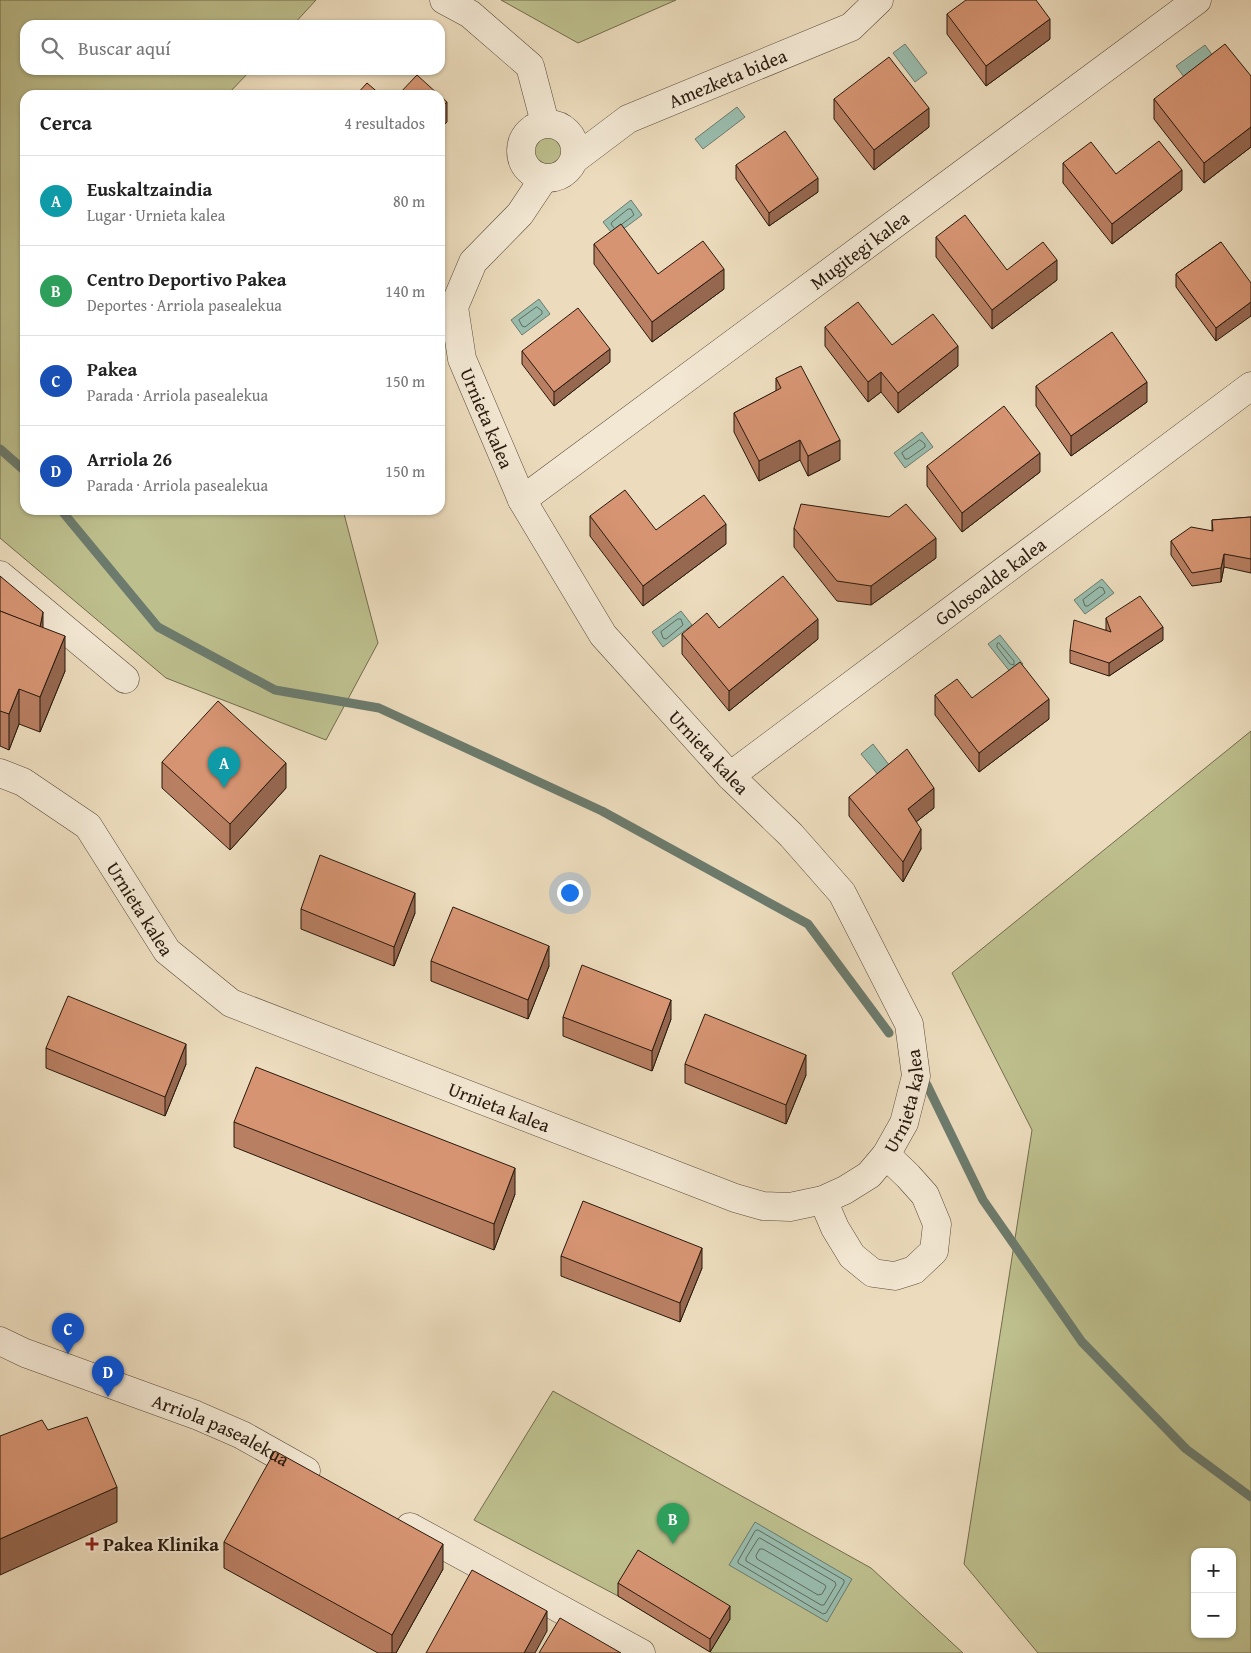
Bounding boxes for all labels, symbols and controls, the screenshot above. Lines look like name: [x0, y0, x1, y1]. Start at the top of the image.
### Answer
search box: [20, 20, 445, 75]
icon: search: [38, 34, 66, 62]
text: Buscar aquí: [78, 34, 171, 62]
street label: Amezketa bidea: [664, 41, 791, 115]
text: Cerca: [40, 107, 92, 138]
text: 4 resultados: [344, 111, 425, 135]
text: Euskaltzaindia: [87, 175, 212, 203]
text: A: [51, 189, 61, 213]
text: 80 m: [393, 189, 425, 213]
text: Lugar · Urnieta kalea: [87, 203, 225, 227]
street label: Mugitegi kalea: [804, 204, 915, 296]
text: Centro Deportivo Pakea: [87, 265, 287, 293]
text: B: [51, 279, 61, 303]
text: 140 m: [385, 279, 425, 303]
text: Deportes · Arriola pasealekua: [87, 293, 282, 317]
text: Pakea: [87, 355, 137, 383]
street label: Urnieta kalea: [453, 363, 521, 473]
text: C: [51, 369, 61, 393]
text: 150 m: [385, 369, 425, 393]
text: Parada · Arriola pasealekua: [87, 383, 268, 407]
text: Arriola 26: [87, 445, 172, 473]
text: D: [51, 459, 61, 483]
text: 150 m: [385, 459, 425, 483]
text: Parada · Arriola pasealekua: [87, 473, 268, 497]
street label: Golosoalde kalea: [929, 530, 1052, 632]
street label: Urnieta kalea: [662, 703, 756, 801]
pin: A: [208, 747, 240, 788]
street label: Urnieta kalea: [100, 856, 181, 961]
your location: [557, 880, 583, 906]
street label: Urnieta kalea: [876, 1048, 930, 1158]
street label: Urnieta kalea: [444, 1074, 554, 1139]
pin: C: [52, 1313, 84, 1354]
pin: D: [92, 1356, 124, 1397]
street label: Arriola pasealekua: [148, 1386, 295, 1473]
pin: B: [657, 1503, 689, 1544]
place label: Pakea Klinika: [103, 1530, 219, 1558]
marker: Pakea Klinika: [85, 1537, 99, 1551]
map controls: [1191, 1548, 1236, 1638]
button: +: [1191, 1548, 1236, 1593]
button: −: [1191, 1593, 1236, 1638]

